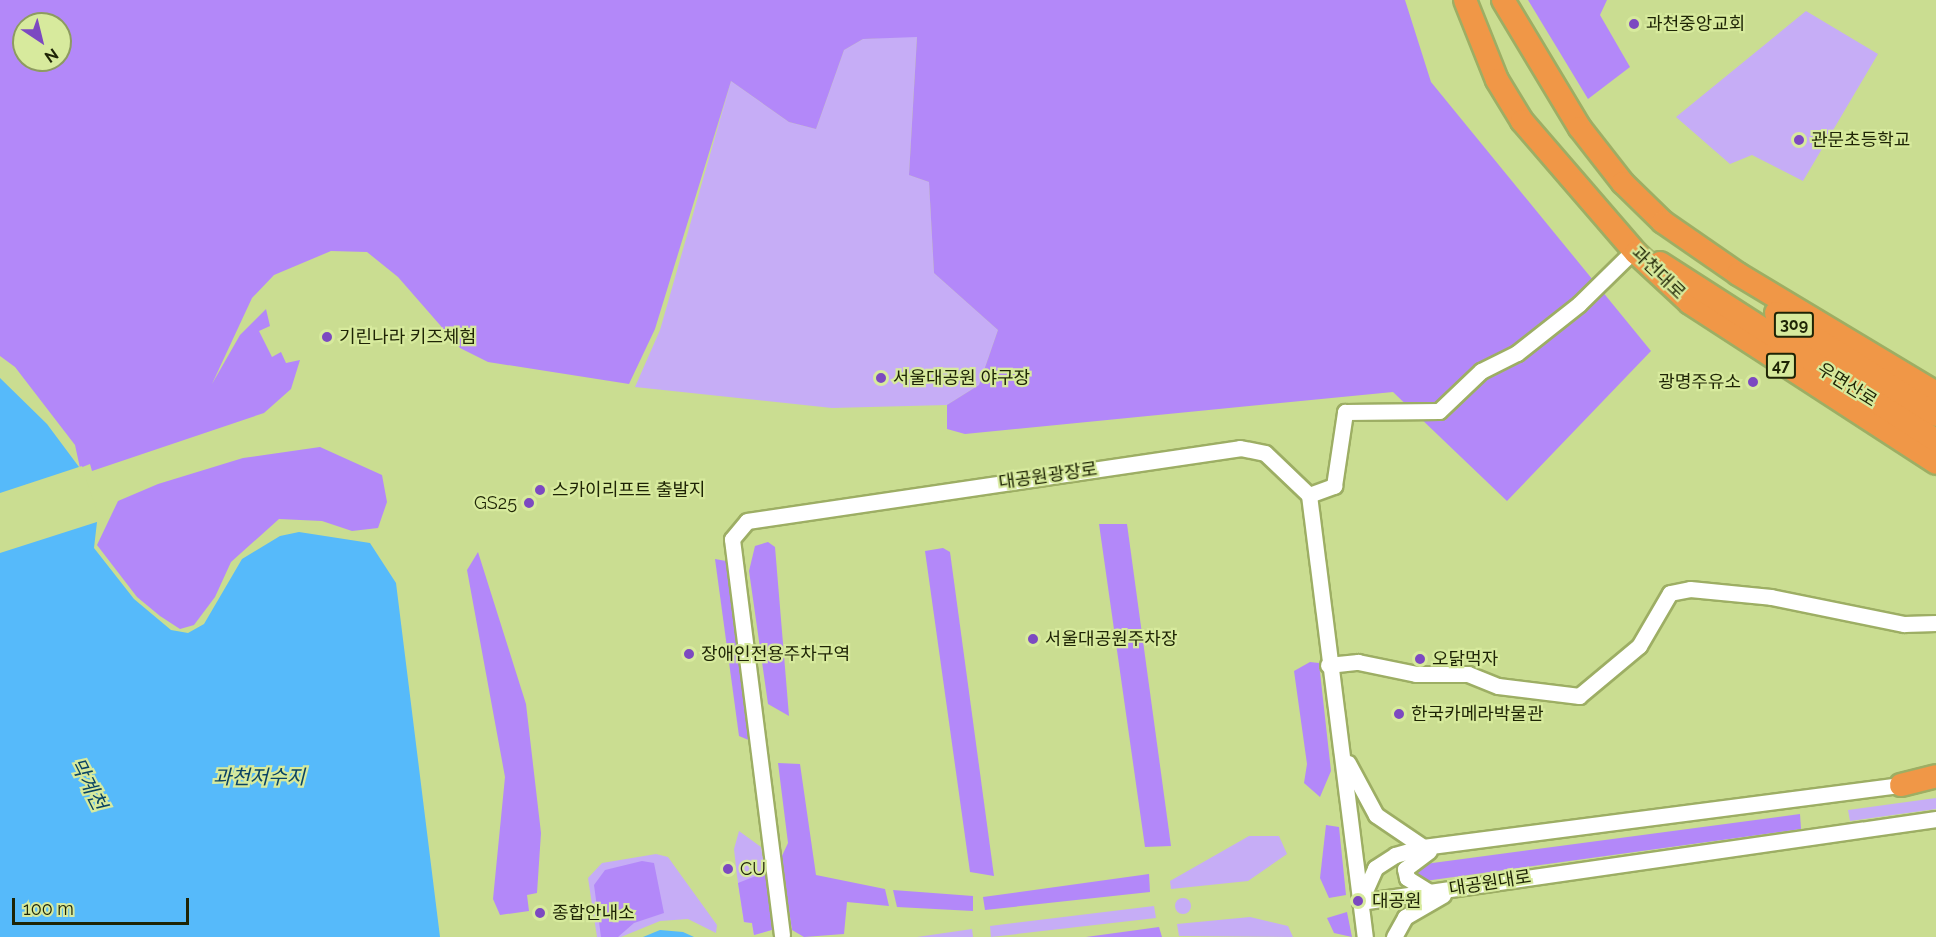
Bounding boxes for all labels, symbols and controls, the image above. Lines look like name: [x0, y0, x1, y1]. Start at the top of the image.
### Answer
north arrow: [12, 12, 72, 72]
place label: 과천중앙교회: [1646, 13, 1745, 35]
marker: 과천중앙교회: [1627, 17, 1641, 31]
text: N: [41, 44, 62, 67]
place label: 관문초등학교: [1811, 129, 1910, 151]
marker: 관문초등학교: [1792, 133, 1806, 147]
street label: 과천대로: [1627, 242, 1689, 304]
road number: 309: [1773, 312, 1815, 338]
place label: 기린나라 키즈체험: [339, 326, 476, 348]
marker: 기린나라 키즈체험: [320, 330, 334, 344]
road number: 47: [1764, 353, 1798, 379]
street label: 우면산로: [1813, 358, 1881, 412]
place label: 서울대공원 야구장: [893, 367, 1030, 389]
marker: 서울대공원 야구장: [874, 371, 888, 385]
place label: 광명주유소: [1658, 371, 1741, 393]
marker: 광명주유소: [1746, 375, 1760, 389]
street label: 대공원광장로: [997, 458, 1099, 494]
place label: 스카이리프트 출발지: [552, 479, 706, 501]
marker: 스카이리프트 출발지: [533, 483, 547, 497]
place label: GS25: [474, 492, 517, 514]
marker: GS25: [522, 496, 536, 510]
place label: 서울대공원주차장: [1045, 628, 1177, 650]
marker: 서울대공원주차장: [1026, 632, 1040, 646]
place label: 장애인전용주차구역: [701, 643, 850, 665]
marker: 장애인전용주차구역: [682, 647, 696, 661]
place label: 오닭먹자: [1432, 648, 1498, 670]
marker: 오닭먹자: [1413, 652, 1427, 666]
place label: 한국카메라박물관: [1411, 703, 1543, 725]
marker: 한국카메라박물관: [1392, 707, 1406, 721]
water label: 막계천: [65, 754, 111, 814]
water label: 과천저수지: [213, 765, 305, 789]
place label: CU: [740, 858, 766, 880]
marker: CU: [721, 862, 735, 876]
street label: 대공원대로: [1447, 866, 1533, 900]
scale bar: [15, 886, 192, 924]
place label: 대공원: [1372, 890, 1422, 912]
marker: 대공원: [1349, 892, 1367, 910]
text: 100 m: [23, 898, 74, 919]
place label: 종합안내소: [552, 902, 635, 924]
marker: 종합안내소: [533, 906, 547, 920]

